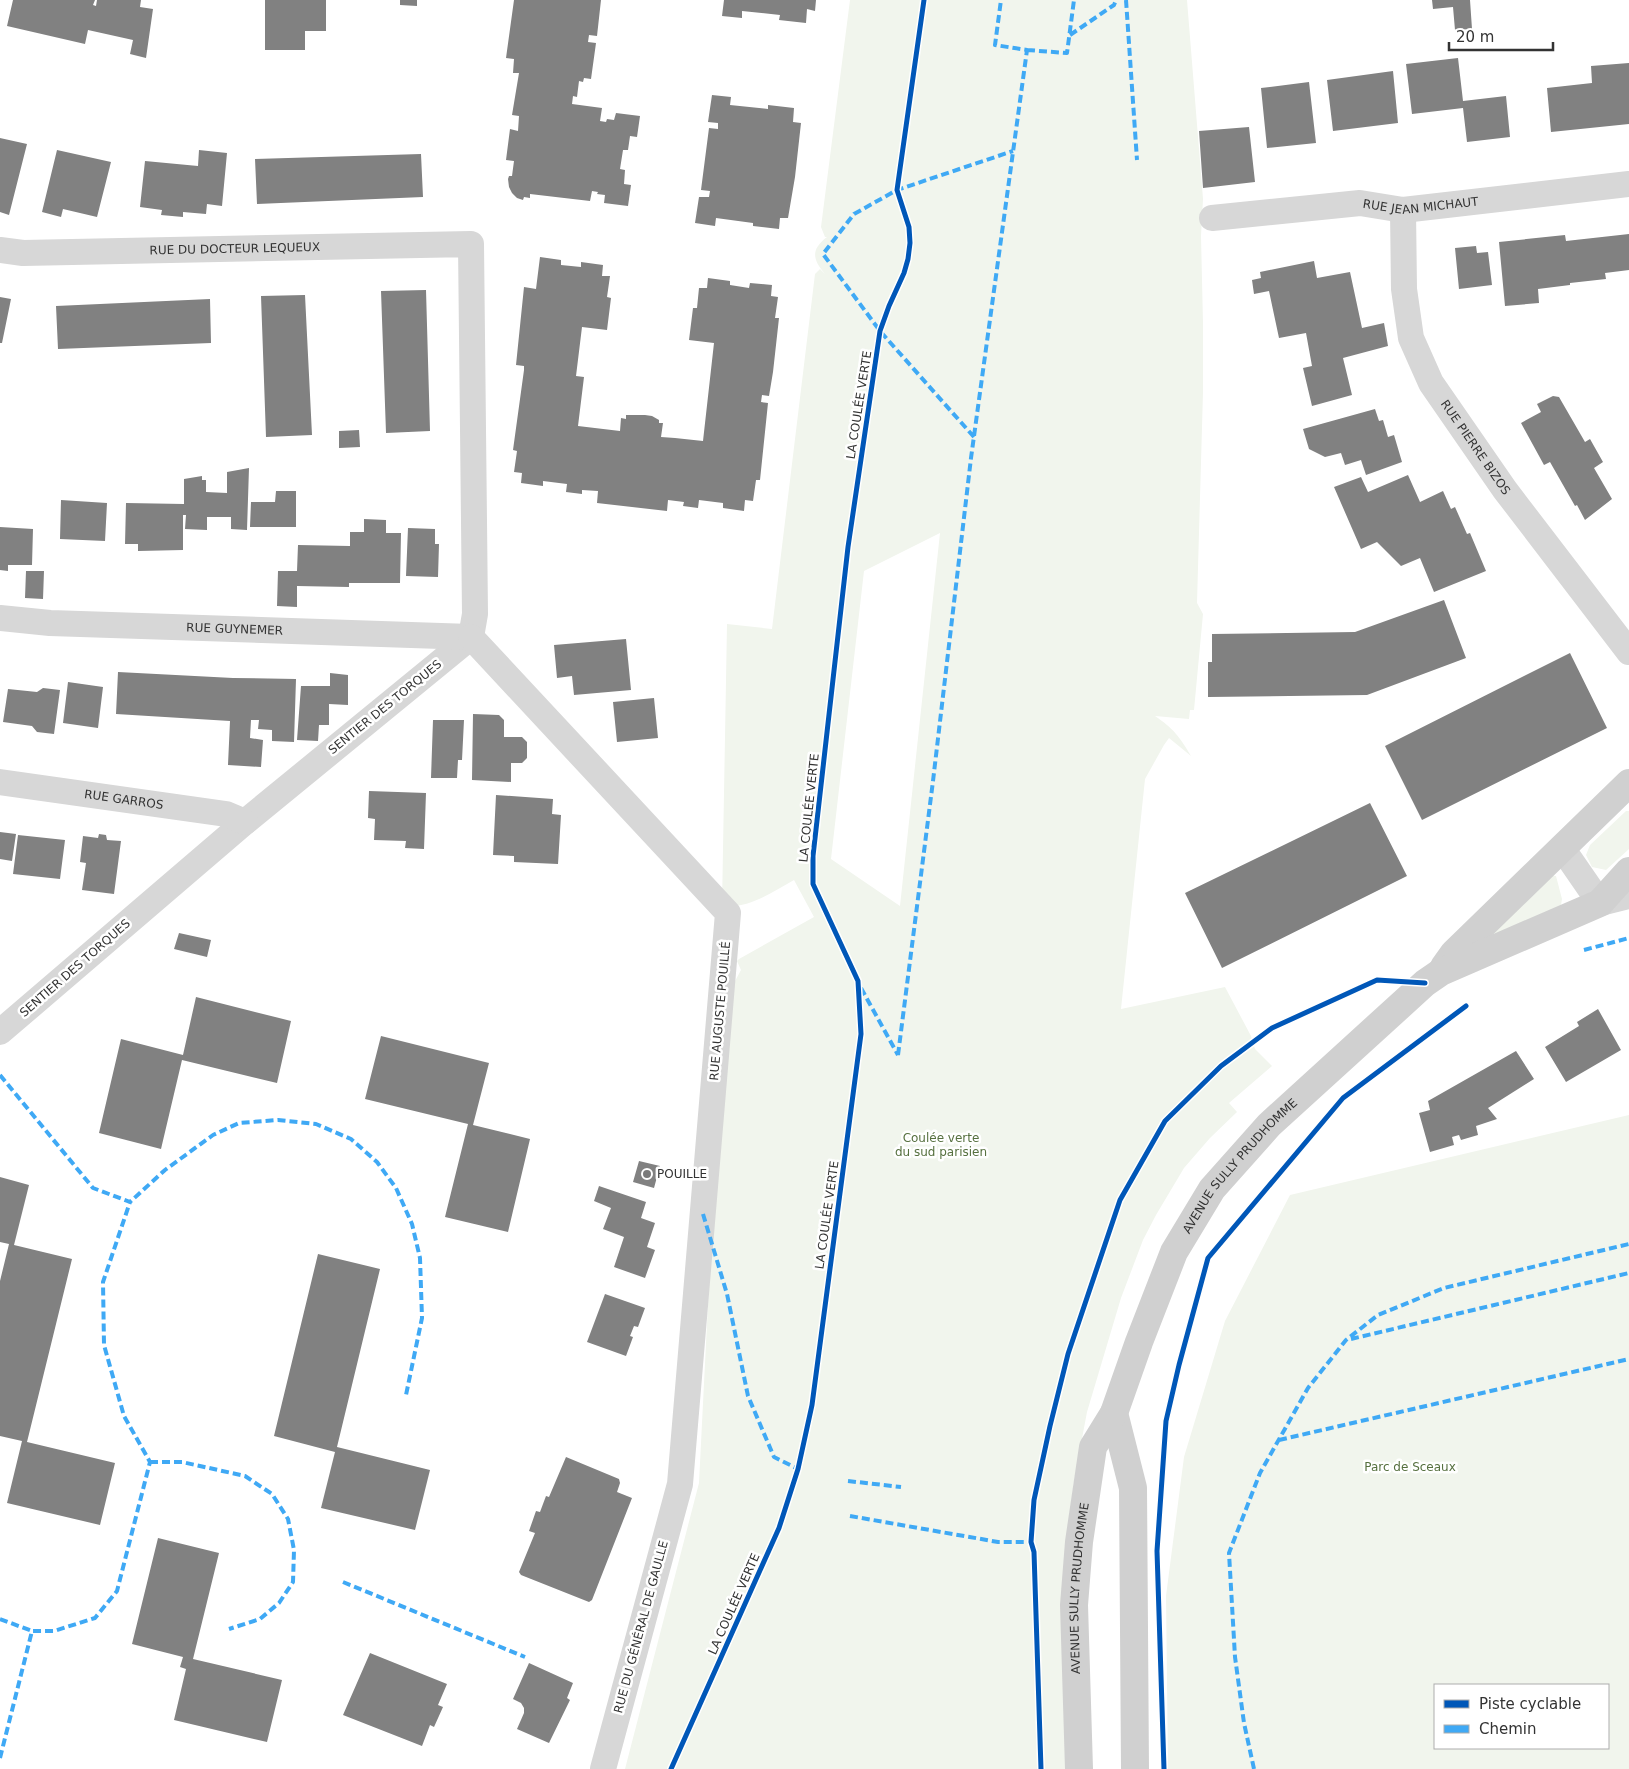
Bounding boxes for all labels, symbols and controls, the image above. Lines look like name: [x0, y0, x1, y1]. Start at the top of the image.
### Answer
scale bar: [1449, 20, 1553, 52]
text: 20 m: [1456, 28, 1494, 46]
street label: RUE JEAN MICHAUT: [1362, 194, 1480, 217]
street label: RUE DU DOCTEUR LEQUEUX: [149, 240, 320, 257]
street label: LA COULÉE VERTE: [843, 350, 874, 460]
street label: RUE PIERRE BIZOS: [1438, 397, 1513, 498]
street label: RUE GUYNEMER: [186, 621, 283, 638]
street label: SENTIER DES TORQUES: [326, 657, 444, 757]
street label: LA COULÉE VERTE: [795, 753, 822, 863]
street label: RUE GARROS: [83, 787, 164, 812]
street label: SENTIER DES TORQUES: [17, 916, 133, 1020]
street label: RUE AUGUSTE POUILLÉ: [706, 941, 733, 1081]
street label: AVENUE SULLY PRUDHOMME: [1180, 1096, 1300, 1236]
park label: Coulée verte du sud parisien: [895, 1131, 987, 1159]
street label: LA COULÉE VERTE: [811, 1160, 842, 1270]
place label: POUILLE: [657, 1167, 707, 1181]
marker: POUILLE: [641, 1168, 653, 1180]
park label: Parc de Sceaux: [1364, 1460, 1456, 1474]
street label: AVENUE SULLY PRUDHOMME: [1067, 1502, 1092, 1674]
street label: RUE DU GÉNÉRAL DE GAULLE: [610, 1539, 671, 1715]
street label: LA COULÉE VERTE: [704, 1551, 763, 1657]
legend: [1434, 1684, 1609, 1749]
text: Piste cyclable: [1479, 1695, 1581, 1713]
text: Chemin: [1479, 1720, 1537, 1738]

